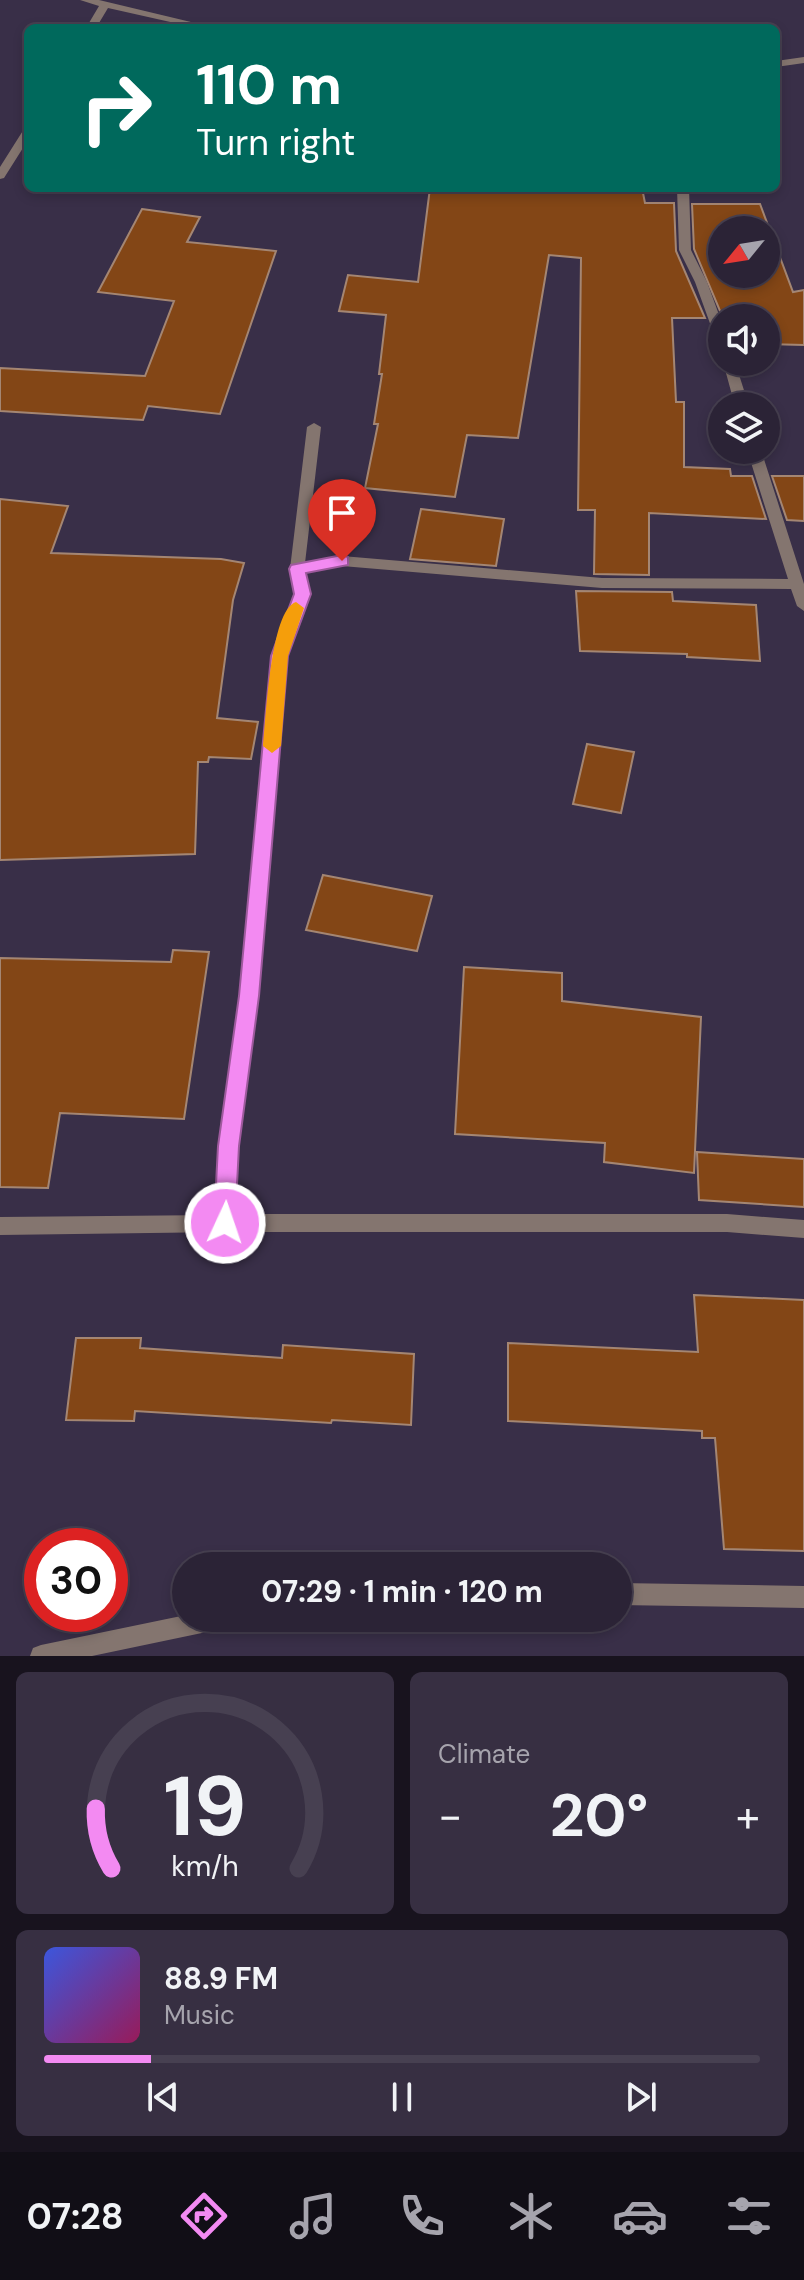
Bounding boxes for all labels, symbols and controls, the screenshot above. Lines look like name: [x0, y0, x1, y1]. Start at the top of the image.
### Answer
text: 110 m: [196, 48, 342, 121]
icon: right: [64, 56, 168, 160]
text: Turn right: [196, 119, 355, 166]
north arrow: [708, 216, 780, 288]
map controls: [708, 216, 780, 464]
button: sound: [708, 304, 780, 376]
button: layers: [708, 392, 780, 464]
pin: [308, 479, 376, 561]
icon: arrive: [320, 491, 364, 535]
position arrow: [183, 1181, 267, 1265]
speed limit sign: 30: [24, 1528, 128, 1632]
text: 07:29 · 1 min · 120 m: [261, 1572, 543, 1611]
text: Climate: [438, 1737, 530, 1771]
text: 19: [163, 1752, 247, 1861]
text: 20°: [550, 1776, 648, 1855]
text: −: [438, 1787, 462, 1845]
text: +: [736, 1787, 760, 1845]
text: km/h: [171, 1848, 239, 1885]
text: 88.9 FM: [164, 1959, 278, 1998]
text: Music: [164, 1998, 235, 2032]
icon: previous: [141, 2075, 185, 2119]
icon: pause: [380, 2075, 424, 2119]
icon: next: [619, 2075, 663, 2119]
icon: directions: [176, 2188, 232, 2244]
icon: music: [285, 2188, 341, 2244]
icon: phone: [394, 2188, 450, 2244]
icon: climate: [503, 2188, 559, 2244]
icon: car: [612, 2188, 668, 2244]
icon: filters: [721, 2188, 777, 2244]
text: 07:28: [27, 2193, 123, 2240]

